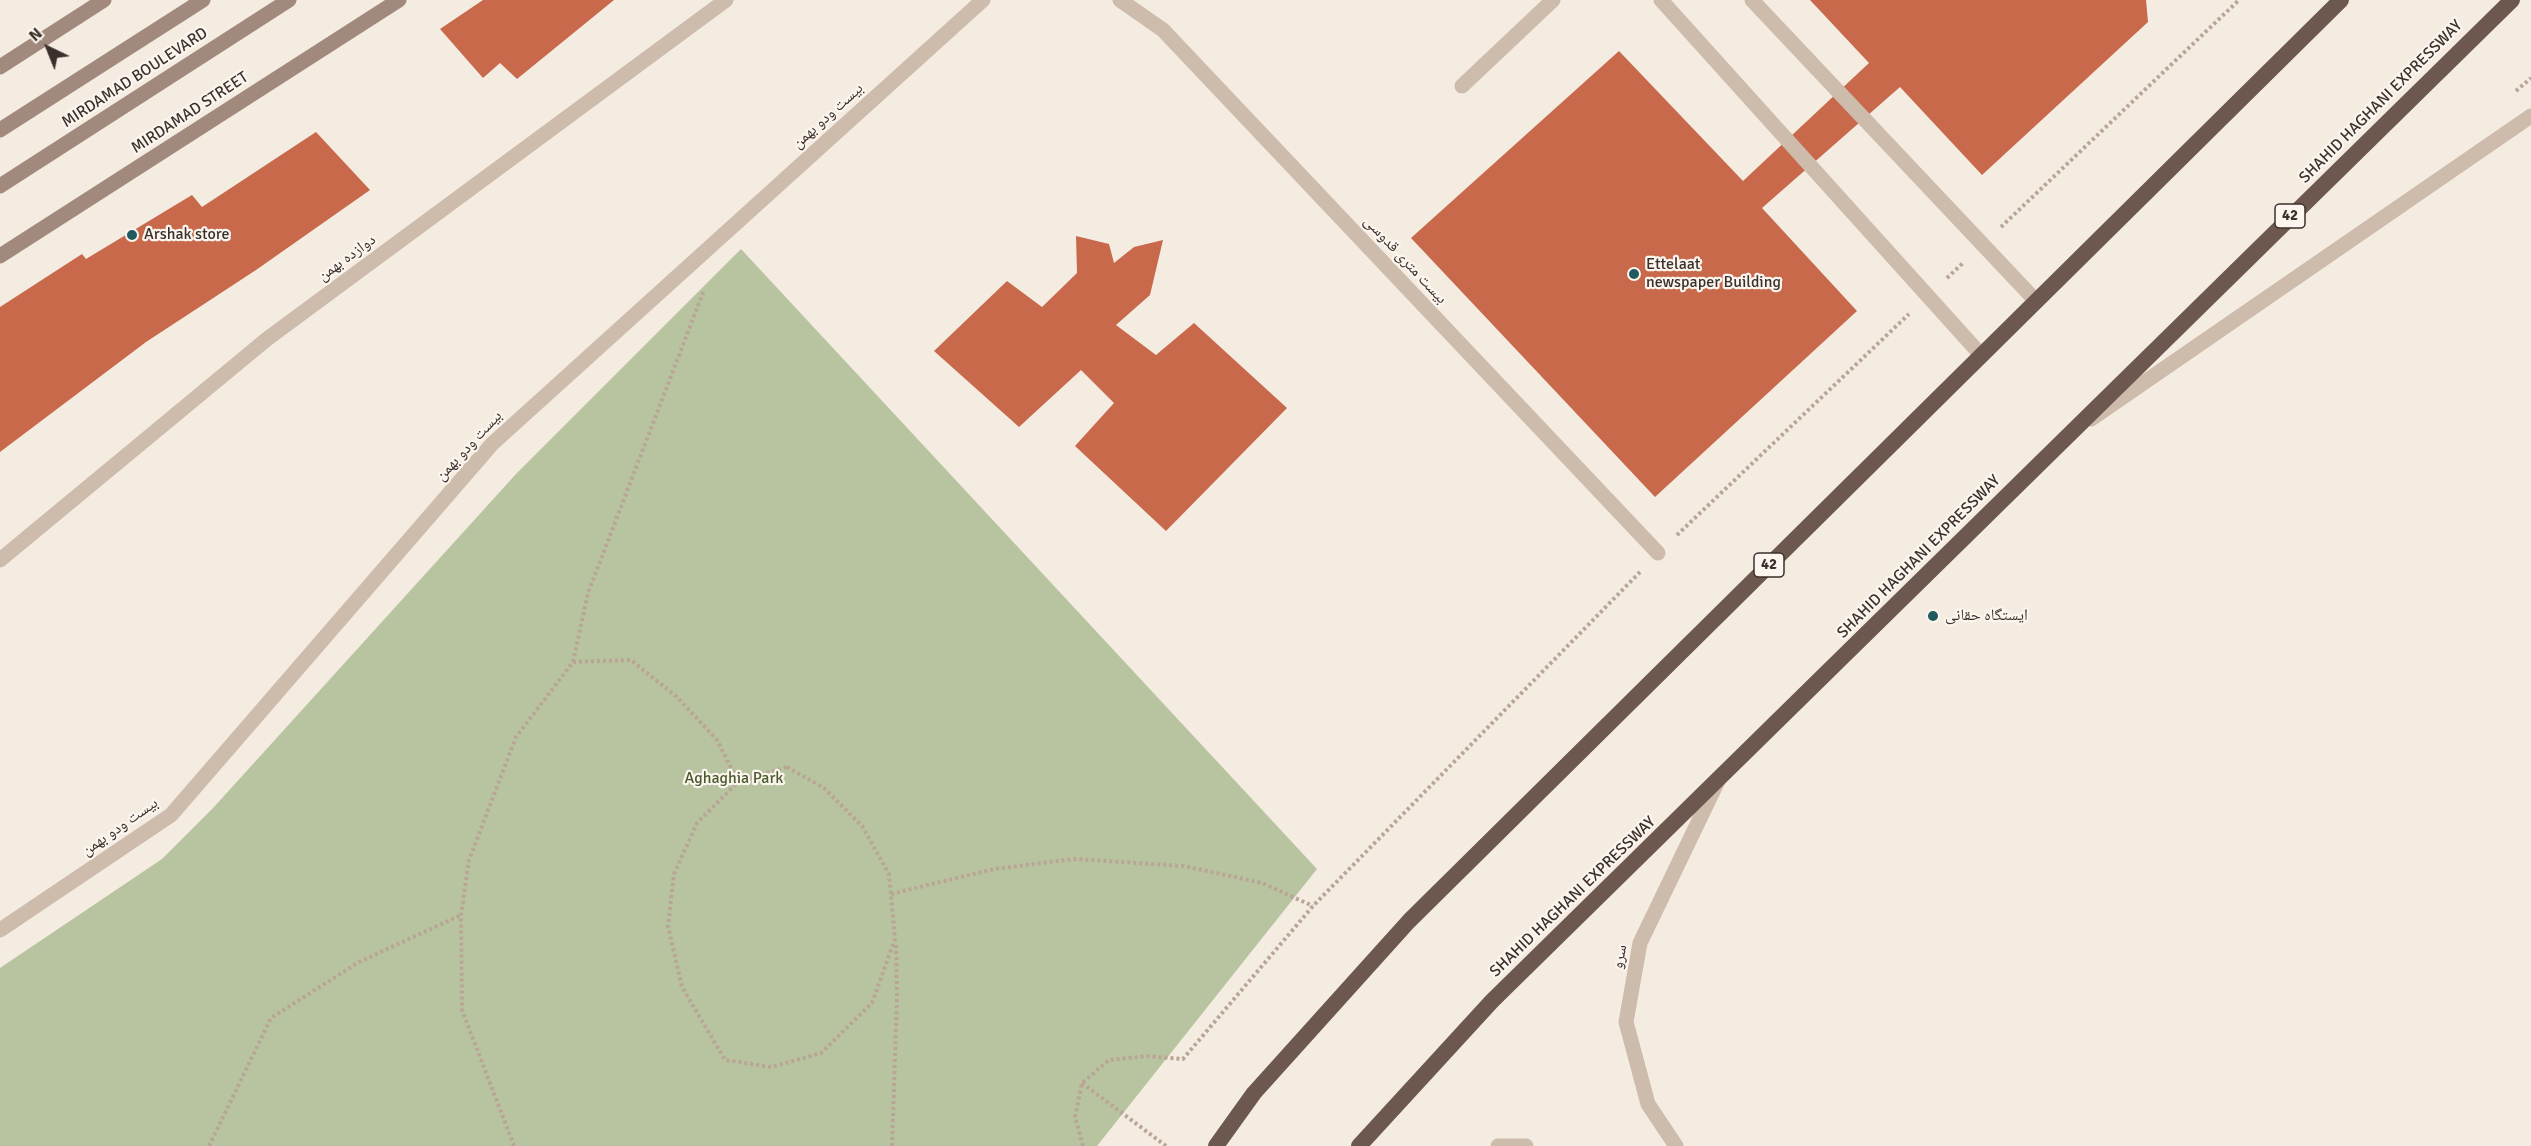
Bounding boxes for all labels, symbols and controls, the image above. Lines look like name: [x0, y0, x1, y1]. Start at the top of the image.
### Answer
street label: SHAHID HAGHANI EXPRESSWAY: [2295, 16, 2467, 188]
north arrow: [18, 18, 78, 78]
text: N: [25, 24, 47, 46]
street label: MIRDAMAD BOULEVARD: [59, 24, 211, 132]
street label: MIRDAMAD STREET: [128, 68, 252, 158]
street label: بیست ودو بهمن: [789, 79, 867, 153]
road number: 42: [2275, 204, 2305, 228]
street label: بیست متری قدوسی: [1359, 212, 1451, 308]
place label: Arshak store: [144, 225, 229, 245]
marker: Arshak store: [125, 228, 139, 242]
street label: دوازده بهمن: [314, 230, 380, 286]
place label: Ettelaat newspaper Building: [1646, 255, 1781, 293]
marker: Ettelaat newspaper Building: [1627, 267, 1641, 281]
street label: بیست ودو بهمن: [432, 407, 506, 485]
street label: SHAHID HAGHANI EXPRESSWAY: [1833, 471, 2005, 643]
road number: 42: [1754, 553, 1784, 577]
place label: ایستگاه حقانی: [1945, 606, 2028, 626]
marker: ایستگاه حقانی: [1926, 609, 1940, 623]
park label: Aghaghia Park: [685, 769, 783, 789]
street label: بیست ودو بهمن: [78, 794, 162, 860]
street label: SHAHID HAGHANI EXPRESSWAY: [1486, 813, 1660, 981]
street label: سرو: [1608, 943, 1632, 971]

